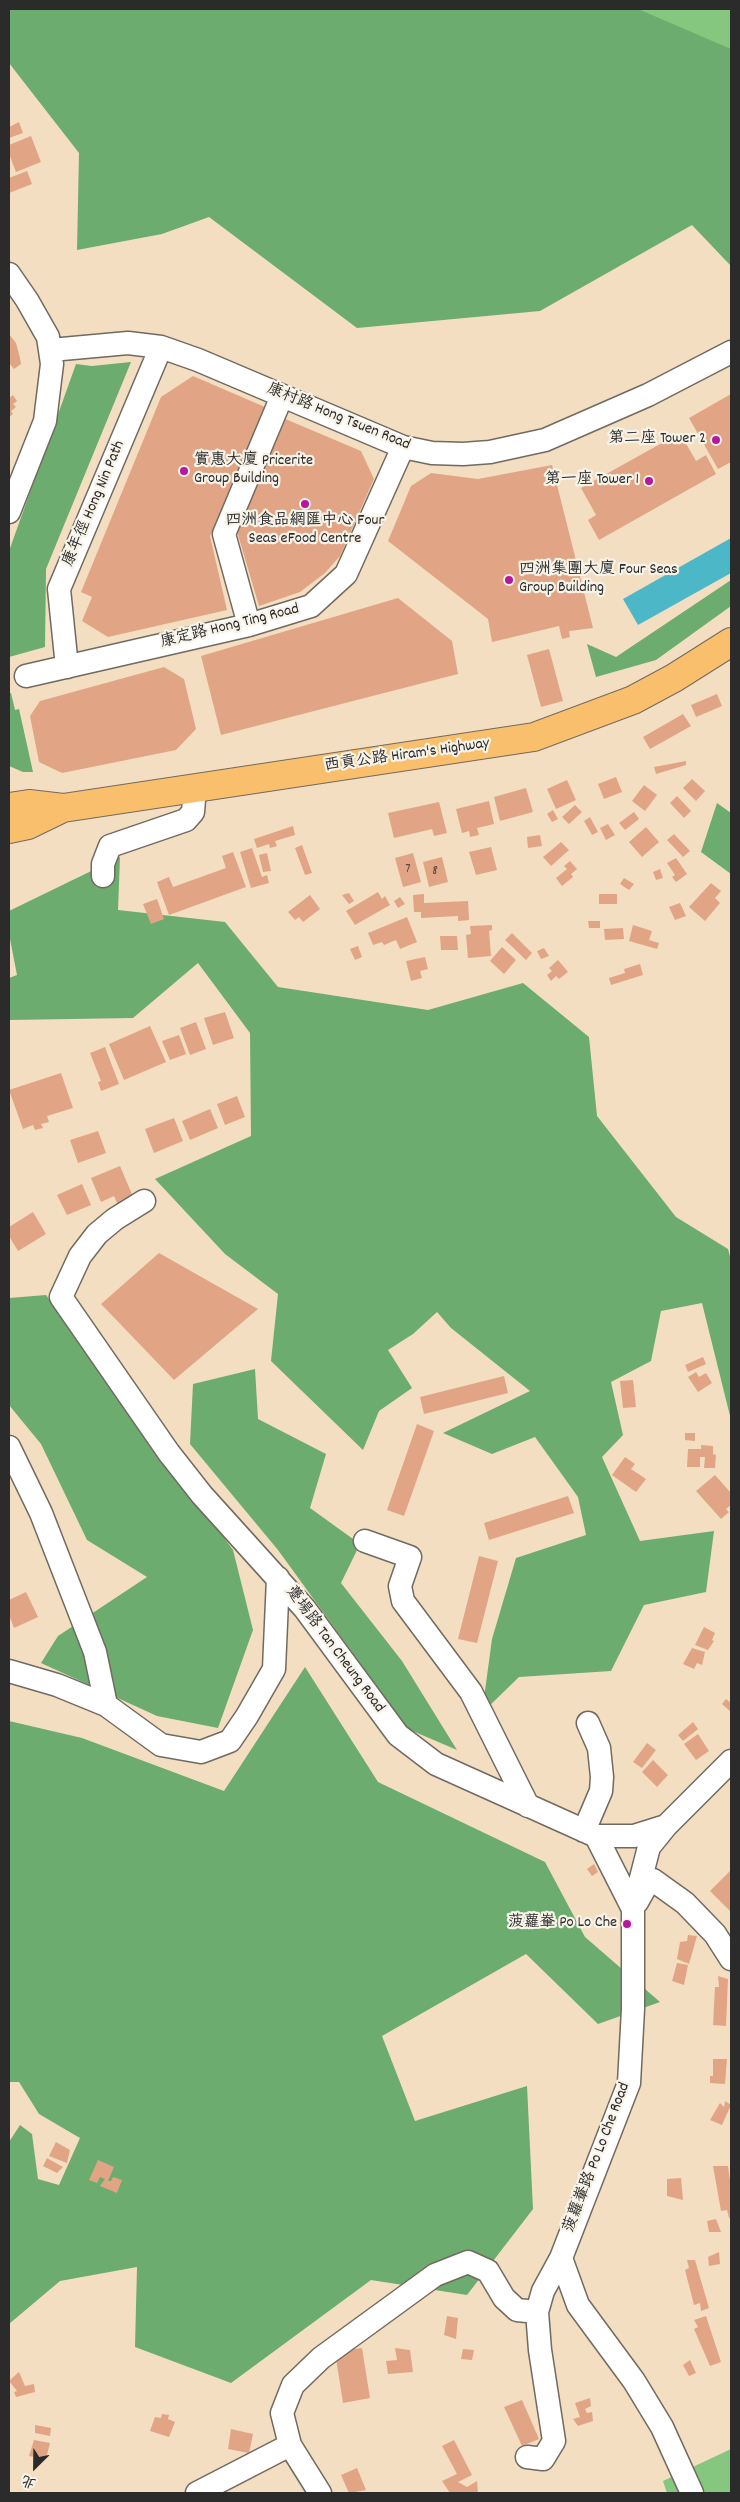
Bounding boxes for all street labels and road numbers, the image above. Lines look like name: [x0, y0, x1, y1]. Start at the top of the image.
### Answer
street label: 康村路 Hong Tsuen Road: [263, 380, 413, 456]
street label: 康年徑 Hong Nin Path: [60, 438, 130, 570]
street label: 康定路 Hong Ting Road: [159, 600, 301, 654]
street label: 西貢公路 Hiram's Highway: [323, 735, 491, 777]
street label: 躉場路 Tan Cheung Road: [280, 1583, 388, 1717]
street label: 菠蘿輋路 Po Lo Che Road: [561, 2080, 635, 2236]

